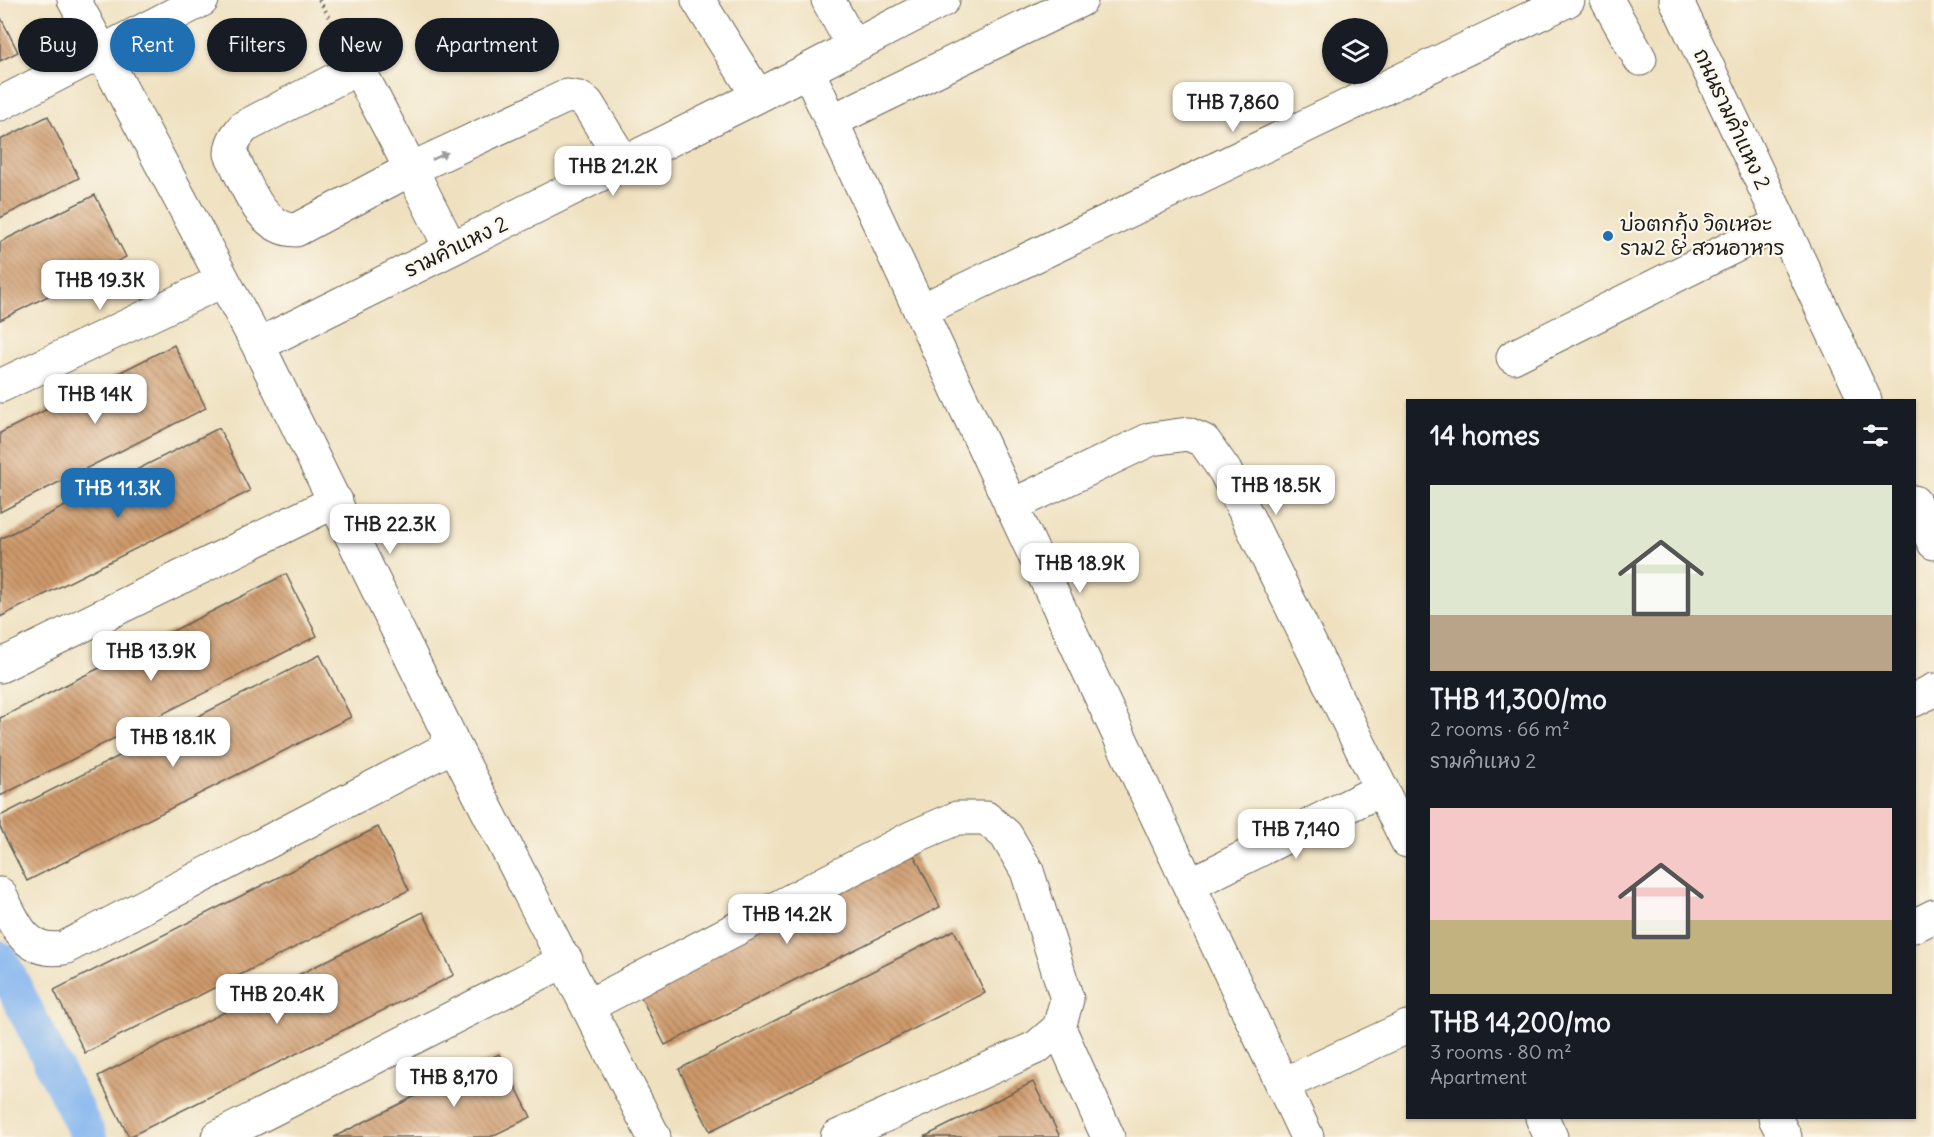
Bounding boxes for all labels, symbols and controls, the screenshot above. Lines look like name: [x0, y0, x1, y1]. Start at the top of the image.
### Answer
chip: Buy: [18, 18, 98, 72]
chip: Rent: [110, 18, 195, 72]
chip: Filters: [207, 18, 307, 72]
chip: New: [319, 18, 403, 72]
chip: Apartment: [415, 18, 559, 72]
map controls: [1322, 18, 1388, 84]
button: layers: [1322, 18, 1388, 84]
street label: ถนนรามคำแหง 2: [1688, 44, 1777, 194]
pin: THB 7,860: [1164, 82, 1302, 133]
text: THB 7,860: [1187, 89, 1279, 114]
pin: THB 21.2K: [544, 146, 682, 197]
one-way arrow: [431, 151, 448, 160]
text: THB 21.2K: [568, 153, 658, 178]
street label: รามคำแหง 2: [400, 210, 512, 283]
place label: บ่อตกกุ้ง วิดเหอะ ราม2 & สวนอาหาร: [1620, 210, 1785, 261]
marker: บ่อตกกุ้ง วิดเหอะ ราม2 & สวนอาหาร: [1601, 229, 1615, 243]
pin: THB 19.3K: [31, 260, 169, 311]
text: THB 19.3K: [55, 267, 145, 292]
pin: THB 14K: [40, 374, 150, 425]
text: THB 14K: [58, 381, 132, 406]
text: 14 homes: [1430, 419, 1540, 452]
icon: filters: [1859, 419, 1892, 452]
pin: THB 18.5K: [1207, 465, 1345, 516]
pin: THB 11.3K: [49, 468, 187, 519]
text: THB 18.5K: [1231, 472, 1321, 497]
text: THB 11.3K: [75, 475, 161, 500]
pin: THB 22.3K: [321, 504, 459, 555]
text: THB 22.3K: [344, 511, 436, 536]
icon: home: [1607, 524, 1715, 632]
pin: THB 18.9K: [1011, 543, 1149, 594]
text: THB 18.9K: [1035, 550, 1125, 575]
pin: THB 13.9K: [82, 631, 220, 682]
text: THB 13.9K: [106, 638, 196, 663]
text: THB 11,300/mo: [1430, 683, 1607, 716]
text: 2 rooms · 66 m²: [1430, 716, 1570, 741]
pin: THB 18.1K: [104, 717, 242, 768]
text: THB 18.1K: [130, 724, 216, 749]
text: รามคำแหง 2: [1430, 748, 1536, 773]
pin: THB 7,140: [1227, 809, 1365, 860]
text: THB 7,140: [1252, 816, 1340, 841]
icon: home: [1607, 847, 1715, 955]
pin: THB 14.2K: [718, 894, 856, 945]
text: THB 14.2K: [742, 901, 832, 926]
pin: THB 20.4K: [208, 974, 346, 1025]
text: THB 20.4K: [230, 981, 324, 1006]
text: THB 14,200/mo: [1430, 1006, 1611, 1039]
text: 3 rooms · 80 m²: [1430, 1039, 1572, 1064]
pin: THB 8,170: [385, 1057, 523, 1108]
text: THB 8,170: [410, 1064, 498, 1089]
text: Apartment: [1430, 1064, 1527, 1089]

